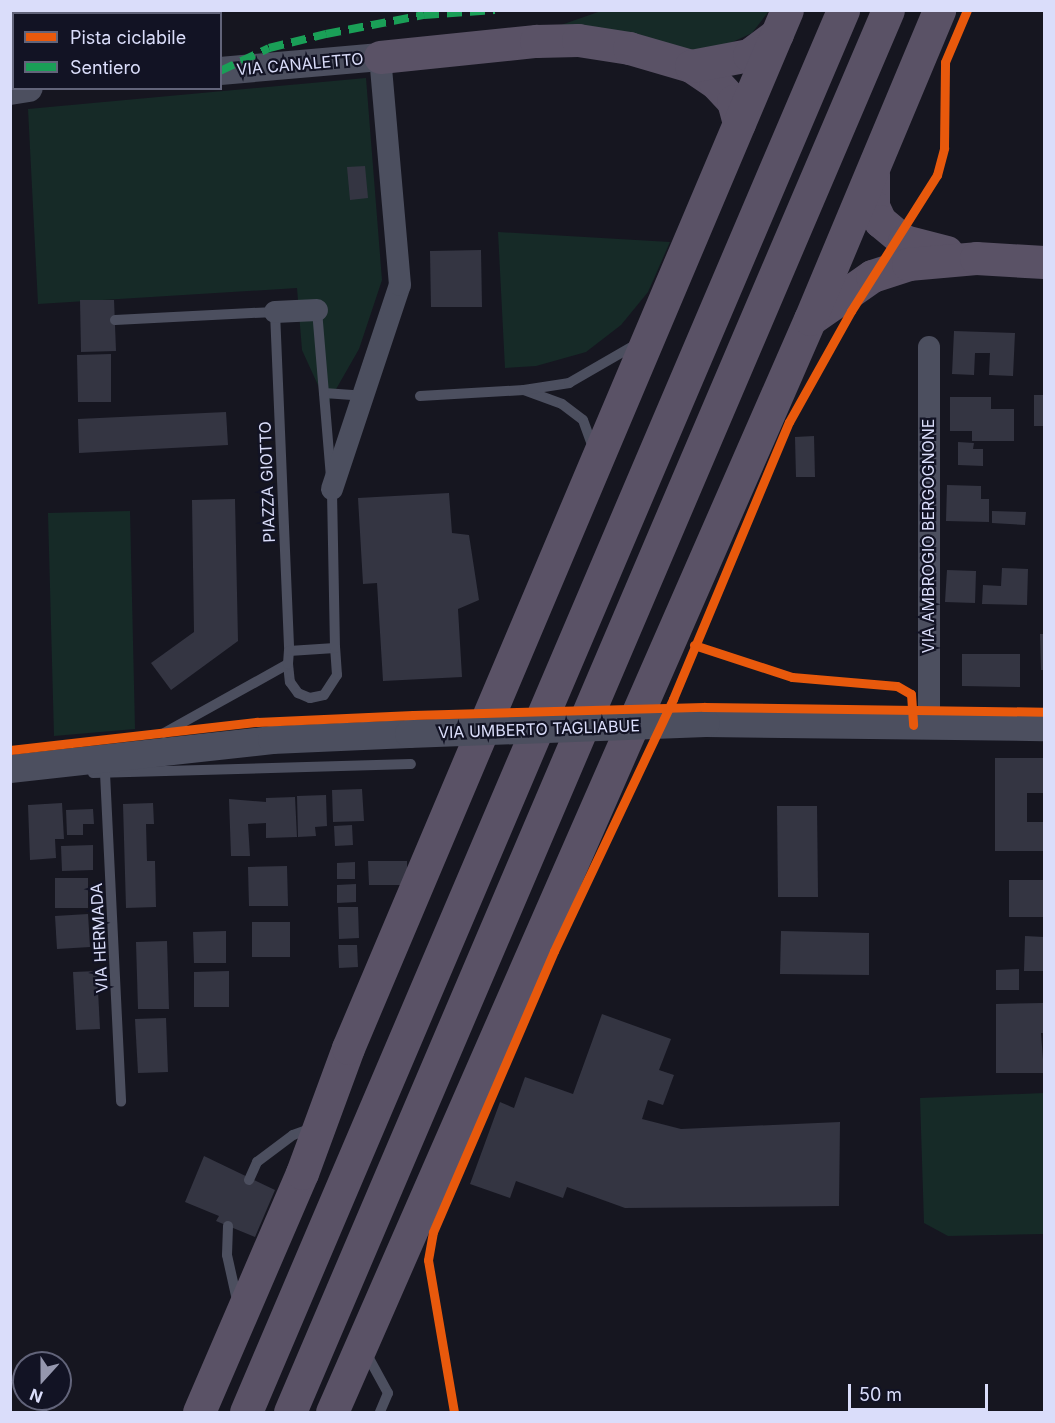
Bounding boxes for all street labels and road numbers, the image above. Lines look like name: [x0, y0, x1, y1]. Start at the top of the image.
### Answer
street label: VIA CANALETTO: [236, 49, 364, 79]
street label: VIA AMBROGIO BERGOGNONE: [918, 419, 938, 653]
street label: PIAZZA GIOTTO: [255, 421, 279, 543]
street label: VIA UMBERTO TAGLIABUE: [438, 716, 640, 742]
street label: VIA HERMADA: [87, 882, 111, 994]

